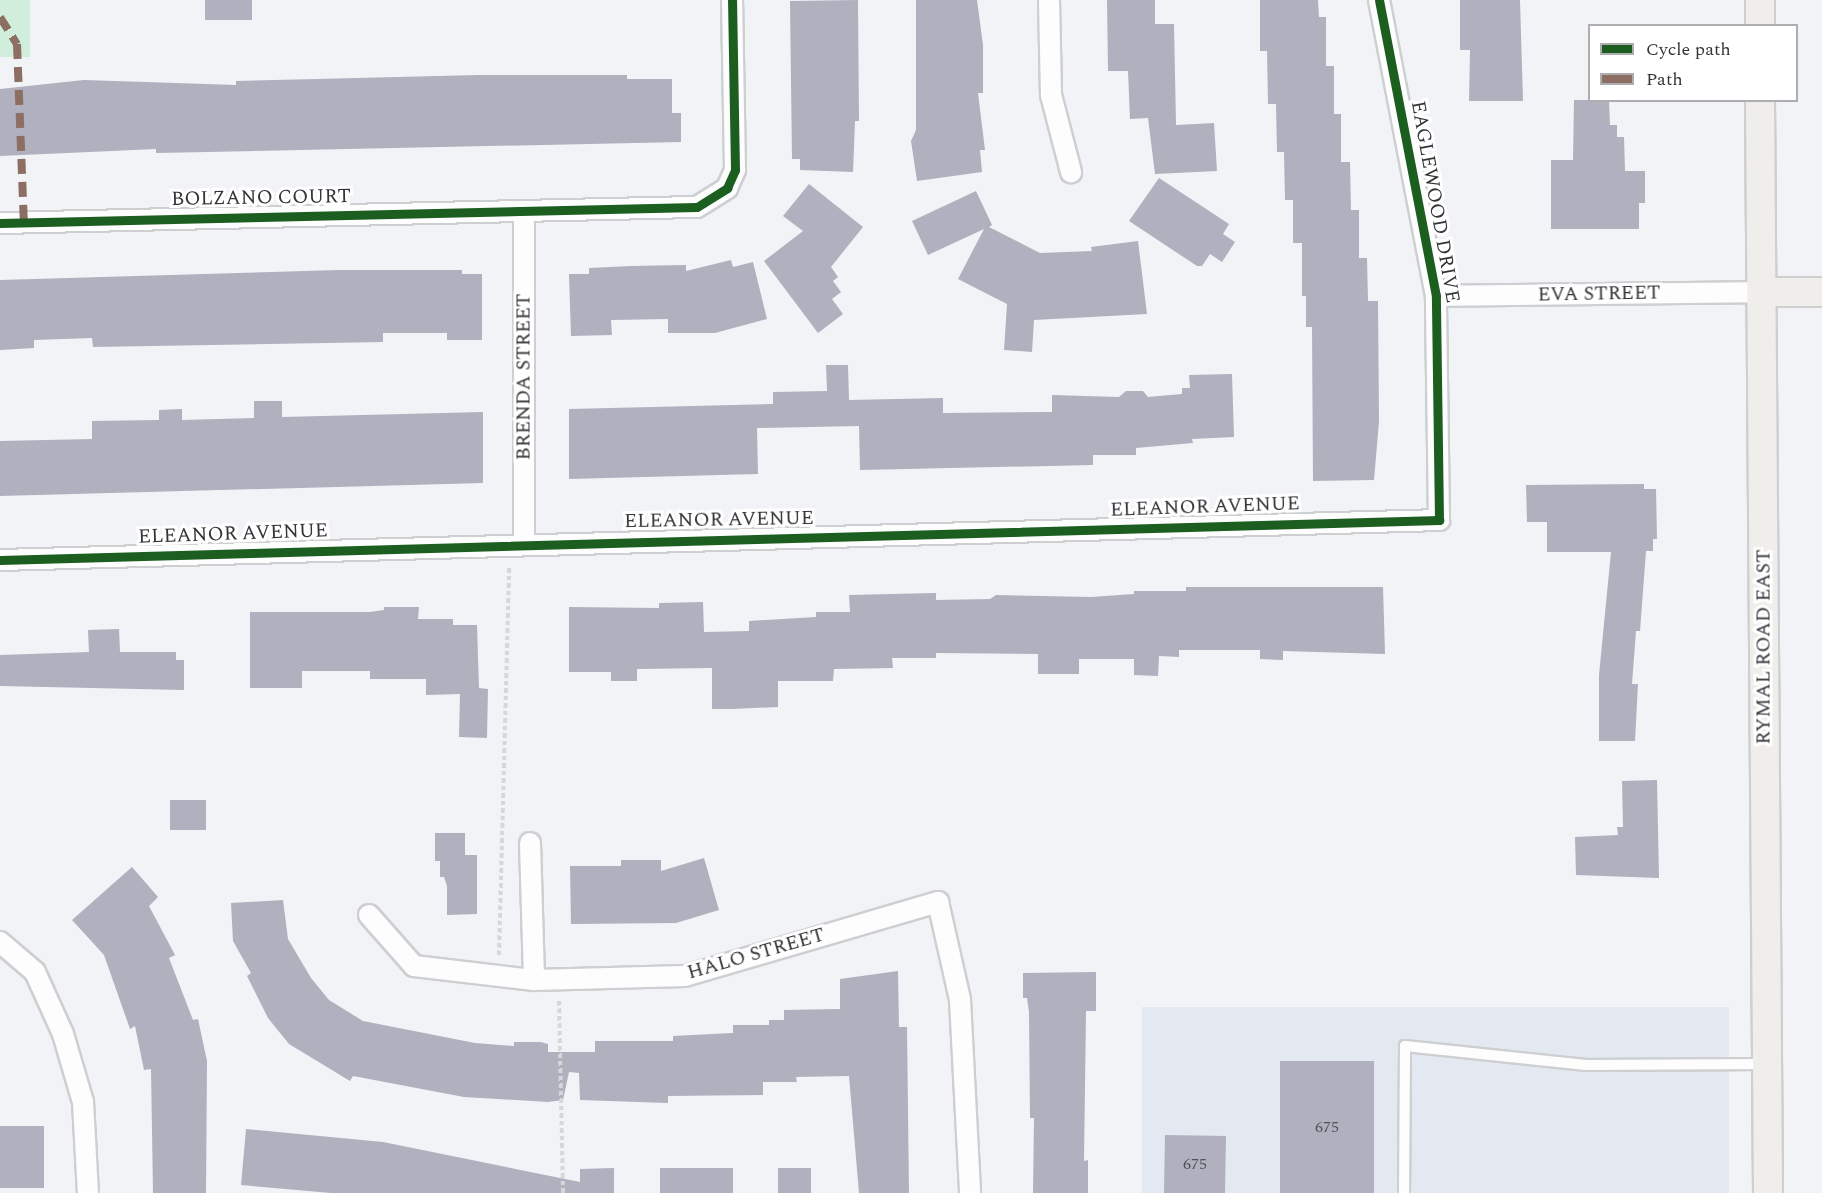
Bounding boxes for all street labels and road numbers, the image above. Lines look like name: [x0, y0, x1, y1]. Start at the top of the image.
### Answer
street label: EAGLEWOOD DRIVE: [1405, 99, 1465, 305]
street label: BOLZANO COURT: [171, 184, 351, 212]
street label: EVA STREET: [1537, 281, 1661, 307]
street label: BRENDA STREET: [512, 294, 536, 460]
street label: ELEANOR AVENUE: [1110, 492, 1300, 522]
street label: ELEANOR AVENUE: [624, 506, 814, 534]
street label: ELEANOR AVENUE: [138, 519, 328, 549]
street label: RYMAL ROAD EAST: [1752, 549, 1776, 745]
street label: HALO STREET: [685, 923, 827, 985]

